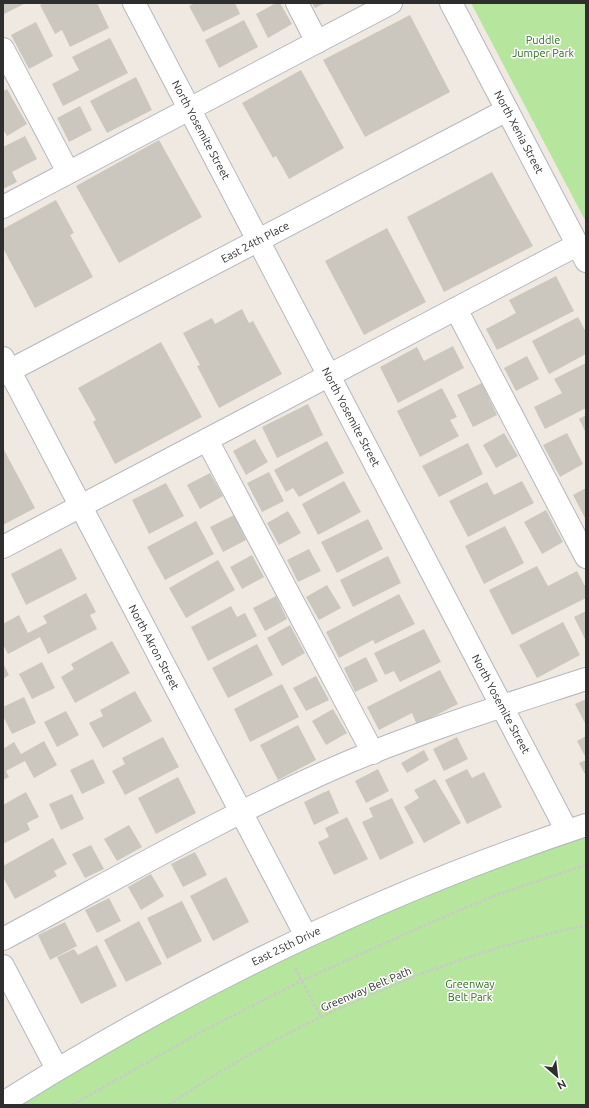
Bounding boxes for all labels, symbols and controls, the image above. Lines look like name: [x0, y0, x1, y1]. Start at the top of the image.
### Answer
park label: Puddle Jumper Park: [512, 34, 575, 59]
street label: North Yosemite Street: [170, 78, 233, 182]
street label: North Xenia Street: [492, 88, 546, 176]
street label: East 24th Place: [219, 219, 291, 265]
street label: North Yosemite Street: [320, 365, 383, 469]
street label: North Akron Street: [127, 603, 182, 692]
street label: North Yosemite Street: [470, 652, 533, 756]
street label: East 25th Drive: [250, 924, 322, 968]
street label: Greenway Belt Path: [319, 964, 413, 1014]
park label: Greenway Belt Park: [445, 978, 495, 1003]
north arrow: [537, 1056, 577, 1096]
text: N: [555, 1078, 568, 1092]

